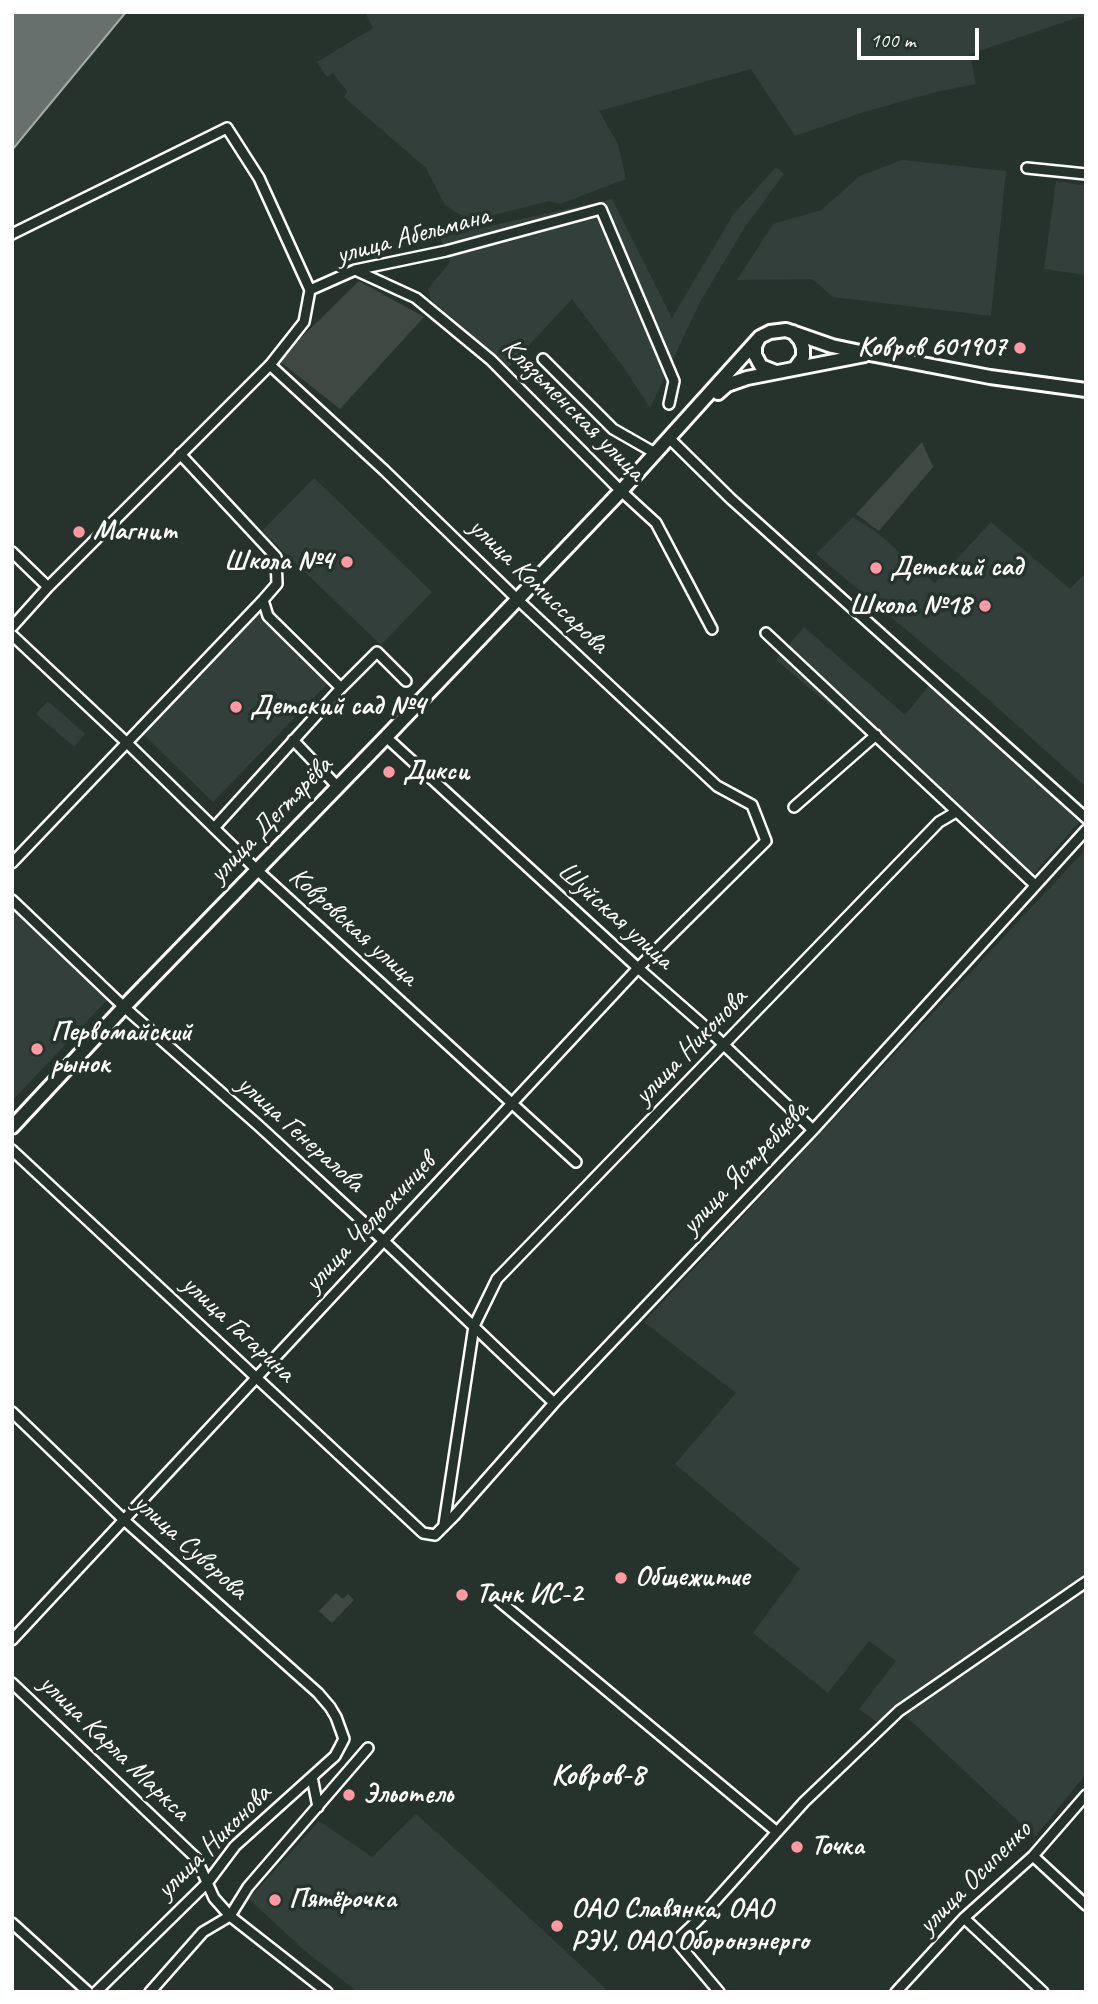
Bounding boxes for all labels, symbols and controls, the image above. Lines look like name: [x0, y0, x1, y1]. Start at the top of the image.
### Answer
scale bar: [860, 14, 982, 58]
text: 100 m: [870, 27, 915, 53]
street label: улица Абельмана: [332, 199, 494, 273]
street label: Клязьменская улица: [494, 331, 652, 489]
place label: Ковров 601907: [858, 331, 1006, 365]
marker: Ковров 601907: [1012, 340, 1028, 356]
street label: улица Комиссарова: [461, 511, 615, 661]
place label: Магнит: [93, 515, 178, 549]
marker: Магнит: [71, 524, 87, 540]
place label: Школа №4: [224, 545, 333, 579]
place label: Детский сад: [890, 551, 1023, 585]
marker: Школа №4: [339, 554, 355, 570]
marker: Детский сад: [868, 560, 884, 576]
place label: Школа №18: [849, 589, 971, 623]
marker: Школа №18: [977, 598, 993, 614]
place label: Детский сад №4: [250, 690, 425, 724]
marker: Детский сад №4: [228, 699, 244, 715]
street label: улица Дегтярёва: [202, 749, 340, 891]
place label: Дикси: [403, 755, 469, 789]
marker: Дикси: [381, 764, 397, 780]
street label: Шуйская улица: [550, 855, 680, 977]
street label: Ковровская улица: [281, 860, 425, 994]
street label: улица Никонова: [627, 982, 755, 1112]
place label: Первомайский рынок: [51, 1016, 192, 1082]
marker: Первомайский рынок: [29, 1041, 45, 1057]
street label: улица Генералова: [229, 1068, 371, 1200]
street label: улица Ястребцева: [674, 1094, 816, 1242]
street label: улица Челюскинцев: [297, 1146, 443, 1300]
street label: улица Гагарина: [174, 1268, 302, 1390]
street label: улица Суворова: [126, 1487, 254, 1607]
place label: Общежитие: [635, 1561, 749, 1595]
marker: Общежитие: [613, 1570, 629, 1586]
place label: Танк ИС-2: [476, 1578, 582, 1612]
marker: Танк ИС-2: [454, 1587, 470, 1603]
street label: улица Карла Маркса: [31, 1667, 197, 1829]
district label: Ковров-8: [551, 1758, 645, 1794]
street label: улица Никонова: [150, 1778, 278, 1906]
place label: Эльотель: [363, 1778, 453, 1812]
marker: Эльотель: [341, 1787, 357, 1803]
street label: улица Осипенко: [911, 1814, 1039, 1942]
place label: Точка: [811, 1830, 864, 1864]
marker: Точка: [789, 1839, 805, 1855]
place label: Пятёрочка: [289, 1883, 396, 1917]
marker: Пятёрочка: [267, 1892, 283, 1908]
place label: ОАО Славянка, ОАО РЭУ, ОАО Оборонэнерго: [571, 1893, 809, 1959]
marker: ОАО Славянка, ОАО РЭУ, ОАО Оборонэнерго: [549, 1918, 565, 1934]

